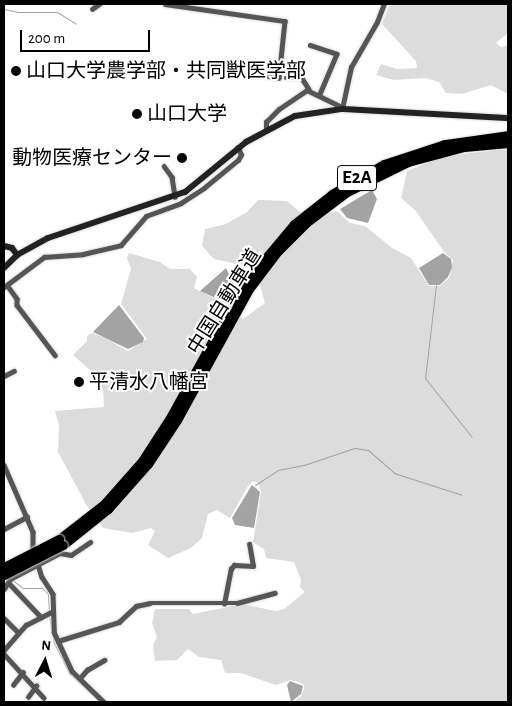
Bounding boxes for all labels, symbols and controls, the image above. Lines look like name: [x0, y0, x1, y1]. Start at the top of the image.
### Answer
scale bar: [22, 20, 152, 52]
text: 200 m: [28, 31, 65, 46]
place label: 山口大学農学部・共同獣医学部: [26, 59, 306, 83]
marker: 山口大学農学部・共同獣医学部: [10, 65, 22, 77]
place label: 山口大学: [147, 102, 227, 126]
marker: 山口大学: [131, 108, 143, 120]
place label: 動物医療センター: [12, 146, 172, 170]
marker: 動物医療センター: [176, 152, 188, 164]
road number: E2A: [336, 162, 378, 194]
street label: 中国自動車道: [183, 245, 267, 359]
place label: 平清水八幡宮: [89, 370, 209, 394]
marker: 平清水八幡宮: [73, 376, 85, 388]
north arrow: [20, 636, 70, 686]
text: N: [41, 639, 52, 653]

